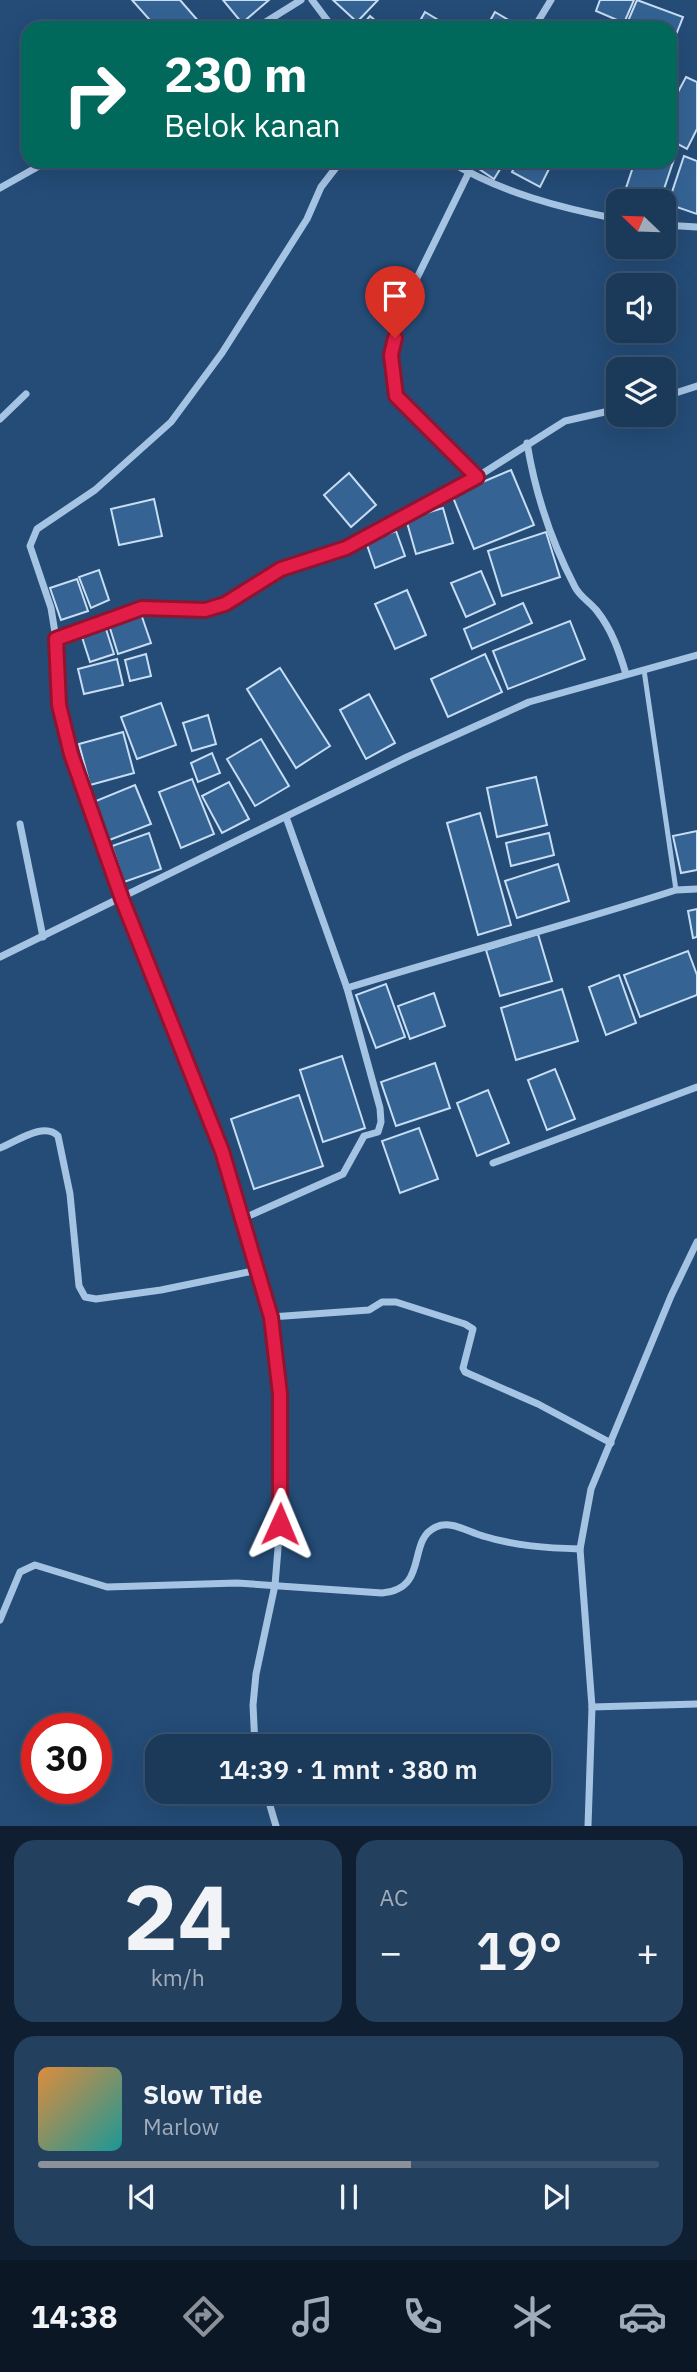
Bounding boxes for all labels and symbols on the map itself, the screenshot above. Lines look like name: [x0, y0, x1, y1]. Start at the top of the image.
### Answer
north arrow: [606, 189, 676, 259]
pin: [365, 266, 425, 338]
position arrow: [243, 1487, 317, 1561]
speed limit sign: 30: [21, 1713, 112, 1804]

